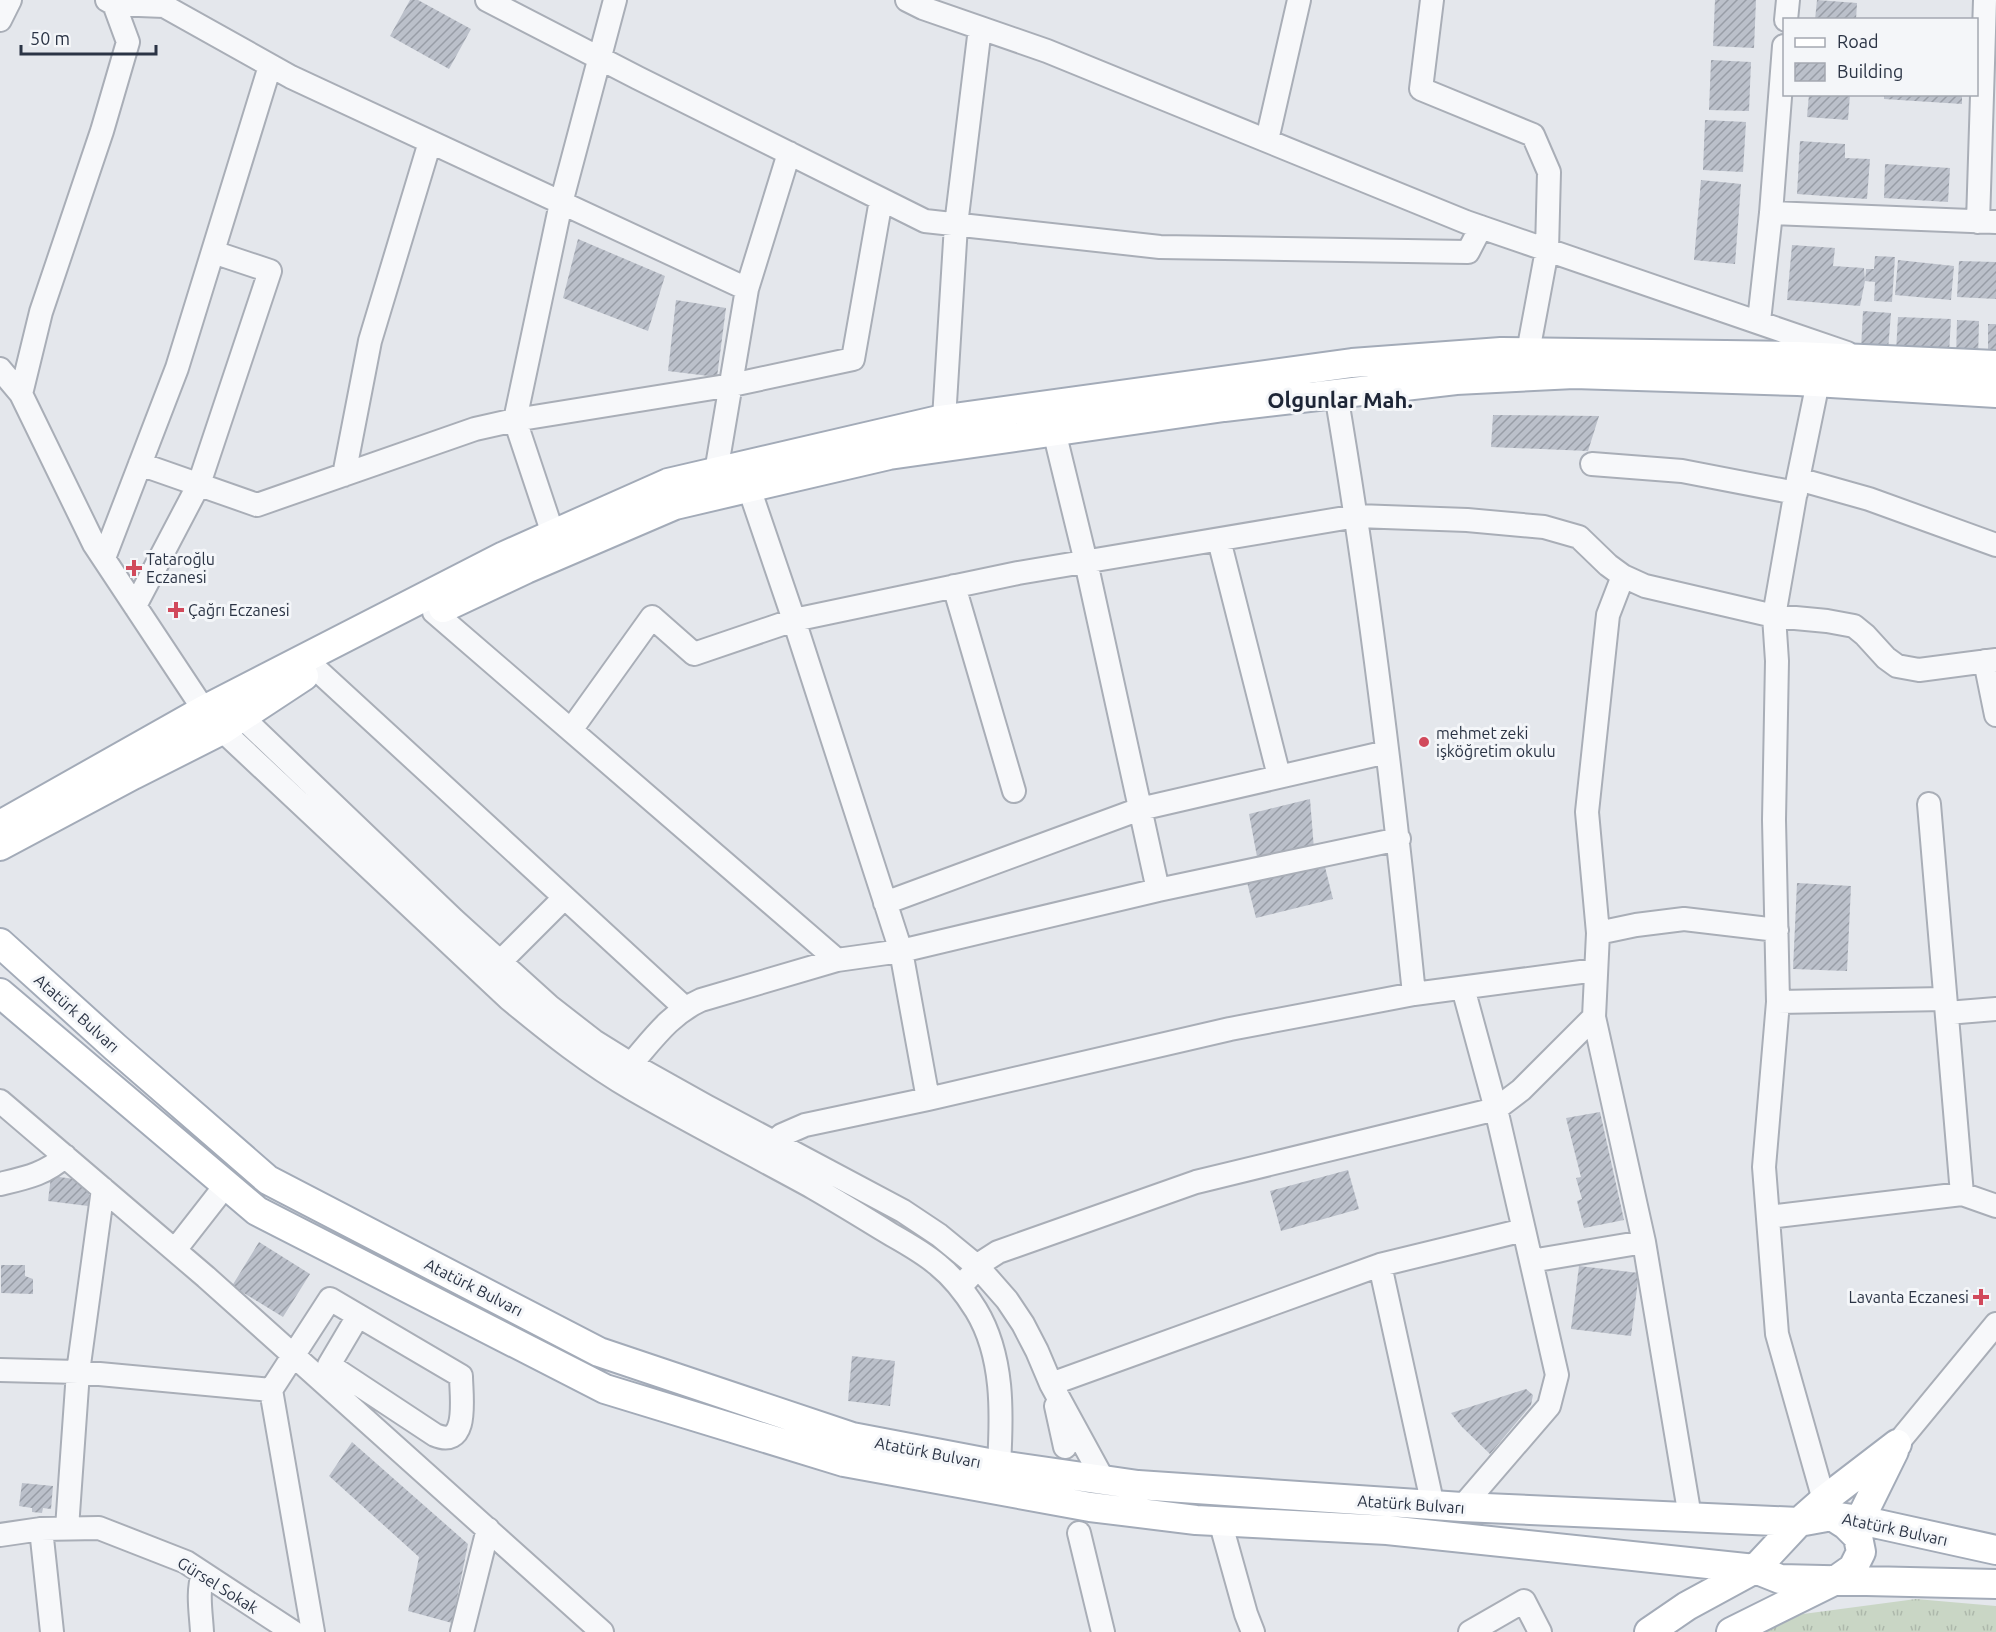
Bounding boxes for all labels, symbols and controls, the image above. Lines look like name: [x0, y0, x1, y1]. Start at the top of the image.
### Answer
scale bar: [21, 18, 156, 56]
legend: [1783, 18, 1978, 96]
text: 50 m: [30, 28, 70, 48]
text: Road: [1837, 31, 1879, 51]
text: Building: [1837, 61, 1903, 81]
district label: Olgunlar Mah.: [1267, 387, 1413, 412]
place label: Tataroğlu Eczanesi: [146, 550, 215, 586]
marker: Tataroğlu Eczanesi: [127, 561, 141, 575]
place label: Çağrı Eczanesi: [188, 601, 290, 619]
marker: Çağrı Eczanesi: [169, 603, 183, 617]
place label: mehmet zeki işköğretim okulu: [1436, 724, 1556, 760]
marker: mehmet zeki işköğretim okulu: [1417, 735, 1431, 749]
street label: Atatürk Bulvarı: [31, 970, 123, 1056]
street label: Atatürk Bulvarı: [422, 1255, 526, 1319]
place label: Lavanta Eczanesi: [1849, 1288, 1969, 1306]
marker: Lavanta Eczanesi: [1974, 1290, 1988, 1304]
street label: Atatürk Bulvarı: [873, 1433, 983, 1471]
street label: Atatürk Bulvarı: [1357, 1491, 1465, 1517]
street label: Atatürk Bulvarı: [1841, 1509, 1949, 1549]
street label: Gürsel Sokak: [174, 1553, 262, 1617]

